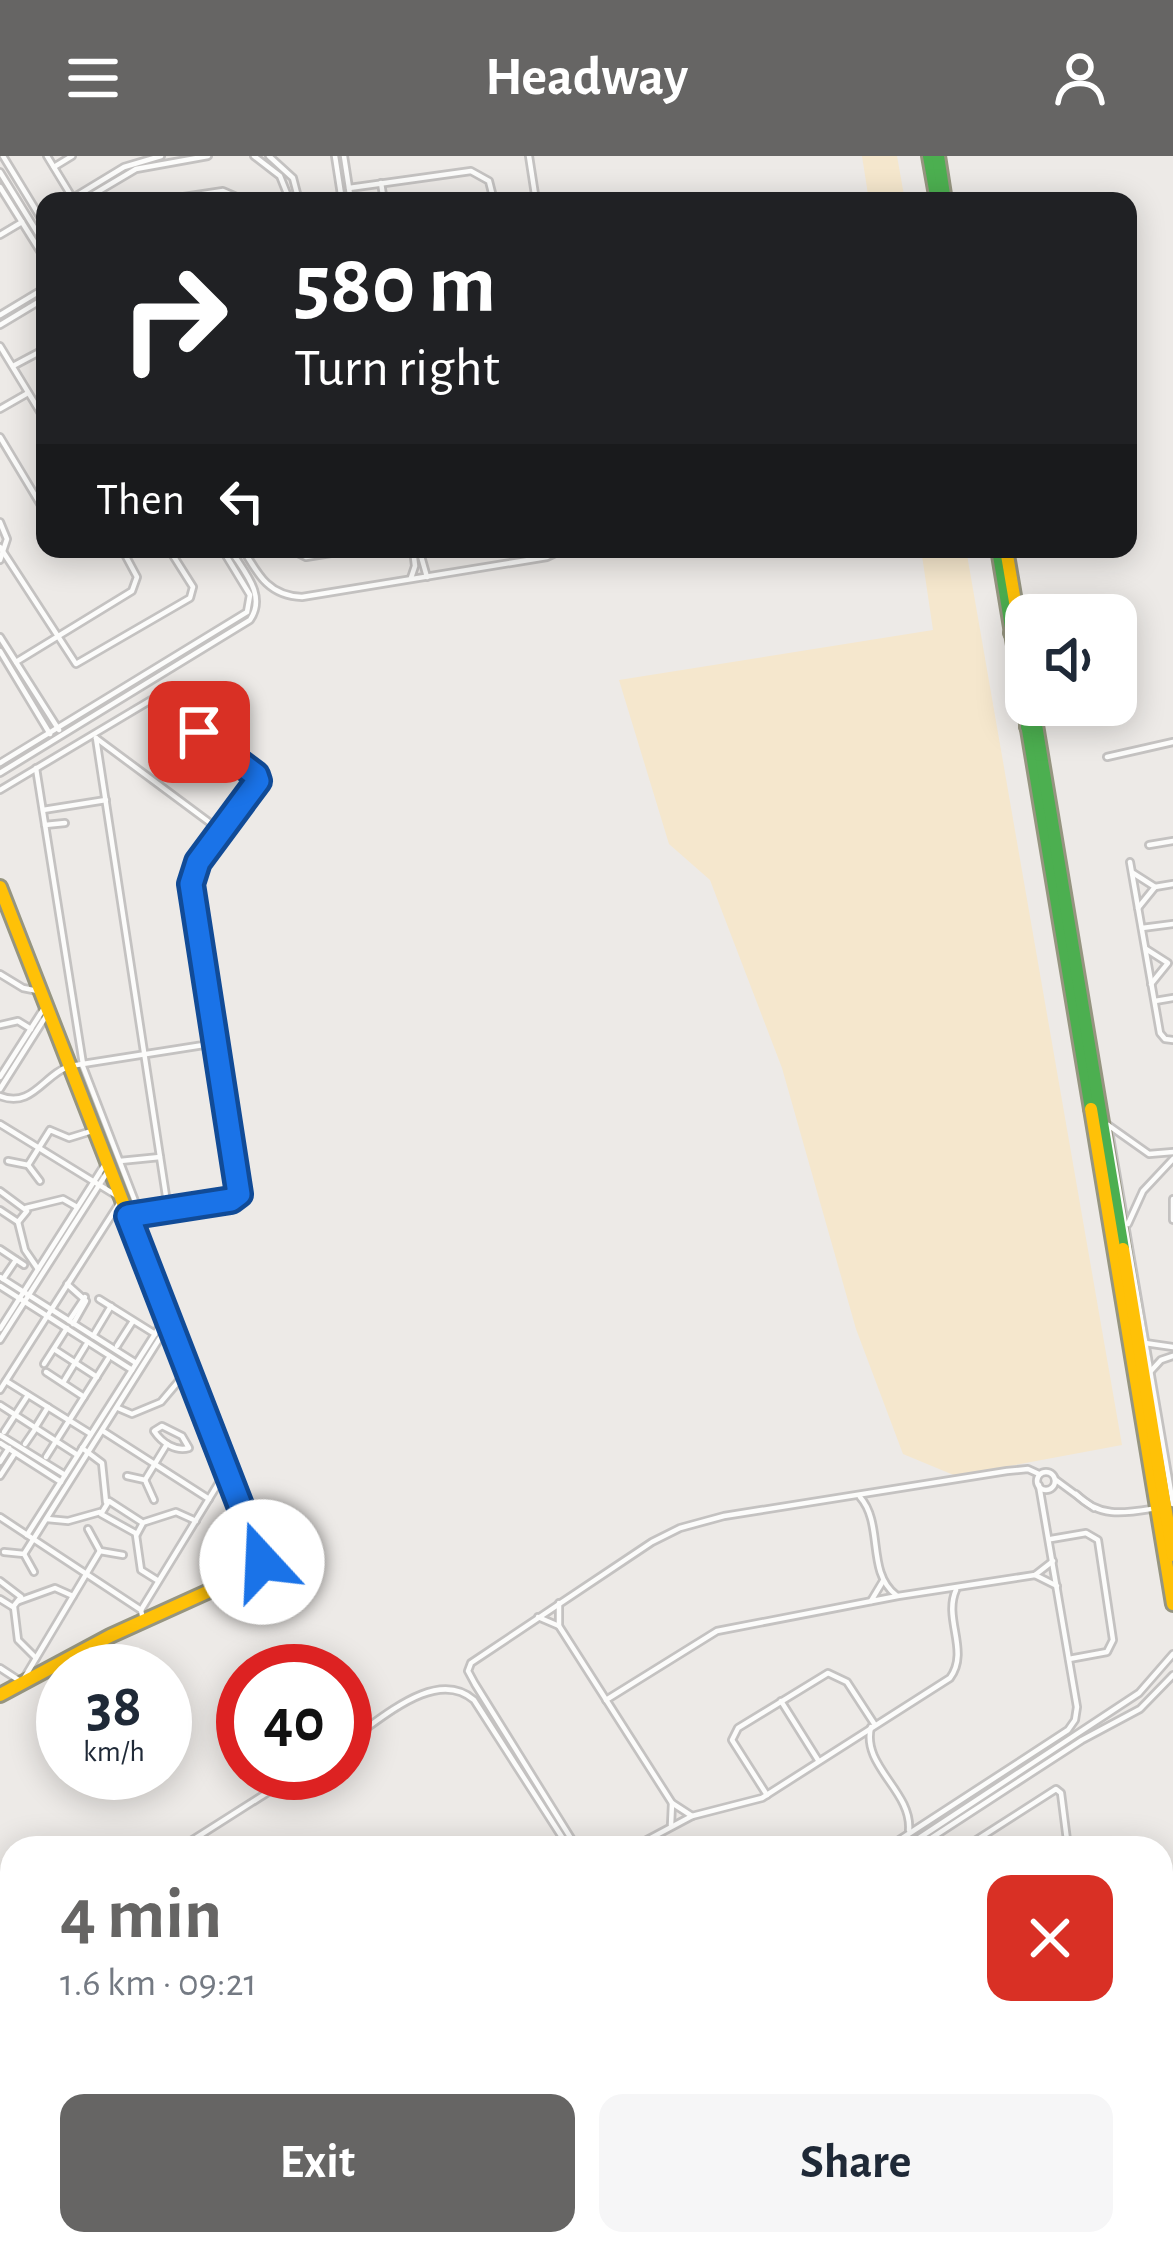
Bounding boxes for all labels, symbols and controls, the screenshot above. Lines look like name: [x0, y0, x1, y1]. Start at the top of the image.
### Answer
icon: menu: [60, 45, 126, 111]
icon: person: [1047, 45, 1113, 111]
text: Headway: [485, 51, 688, 105]
icon: right: [96, 240, 252, 396]
text: 580 m: [294, 244, 496, 328]
text: Turn right: [294, 342, 500, 396]
icon: left: [209, 468, 275, 534]
text: Then: [96, 478, 185, 523]
map controls: [1005, 594, 1137, 726]
button: sound: [1005, 594, 1137, 726]
pin: [148, 681, 250, 783]
icon: arrive: [166, 699, 232, 765]
position arrow: [199, 1499, 325, 1625]
speed limit sign: 40: [216, 1644, 372, 1800]
text: 38: [86, 1677, 142, 1737]
text: km/h: [83, 1737, 145, 1767]
button: close: [987, 1875, 1113, 2001]
text: 4 min: [60, 1879, 222, 1951]
text: 1.6 km · 09:21: [60, 1964, 257, 2003]
button: Exit: [60, 2094, 575, 2232]
button: Share: [599, 2094, 1113, 2232]

